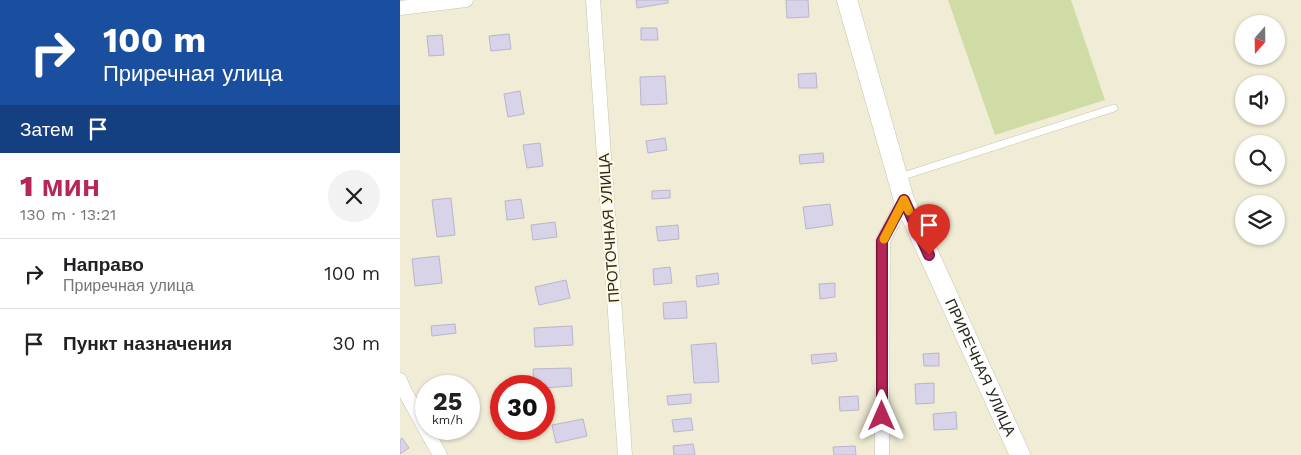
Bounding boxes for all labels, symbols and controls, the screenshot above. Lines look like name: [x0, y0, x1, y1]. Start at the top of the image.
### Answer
north arrow: [1235, 15, 1285, 65]
map controls: [1235, 15, 1285, 245]
text: 100 m: [103, 19, 206, 61]
icon: right: [20, 20, 85, 85]
text: Приречная улица: [103, 61, 283, 86]
button: sound: [1235, 75, 1285, 125]
icon: arrive: [84, 115, 112, 143]
text: Затем: [20, 118, 74, 141]
button: search: [1235, 135, 1285, 185]
street label: ПРОТОЧНАЯ УЛИЦА: [595, 153, 623, 303]
text: 1 мин: [20, 168, 100, 203]
button: close: [328, 170, 380, 222]
button: layers: [1235, 195, 1285, 245]
pin: [908, 204, 950, 255]
text: 130 m · 13:21: [20, 205, 116, 224]
icon: arrive: [915, 211, 943, 239]
text: Направо: [63, 253, 144, 276]
icon: right: [20, 260, 48, 288]
text: 100 m: [324, 262, 380, 285]
text: Приречная улица: [63, 276, 194, 295]
street label: ПРИРЕЧНАЯ УЛИЦА: [941, 296, 1019, 439]
icon: arrive: [20, 330, 48, 358]
text: Пункт назначения: [63, 332, 232, 355]
text: 30 m: [333, 332, 380, 355]
speed limit sign: 30: [490, 375, 555, 440]
text: 25: [433, 387, 462, 416]
position arrow: [855, 389, 907, 441]
text: km/h: [432, 413, 463, 427]

